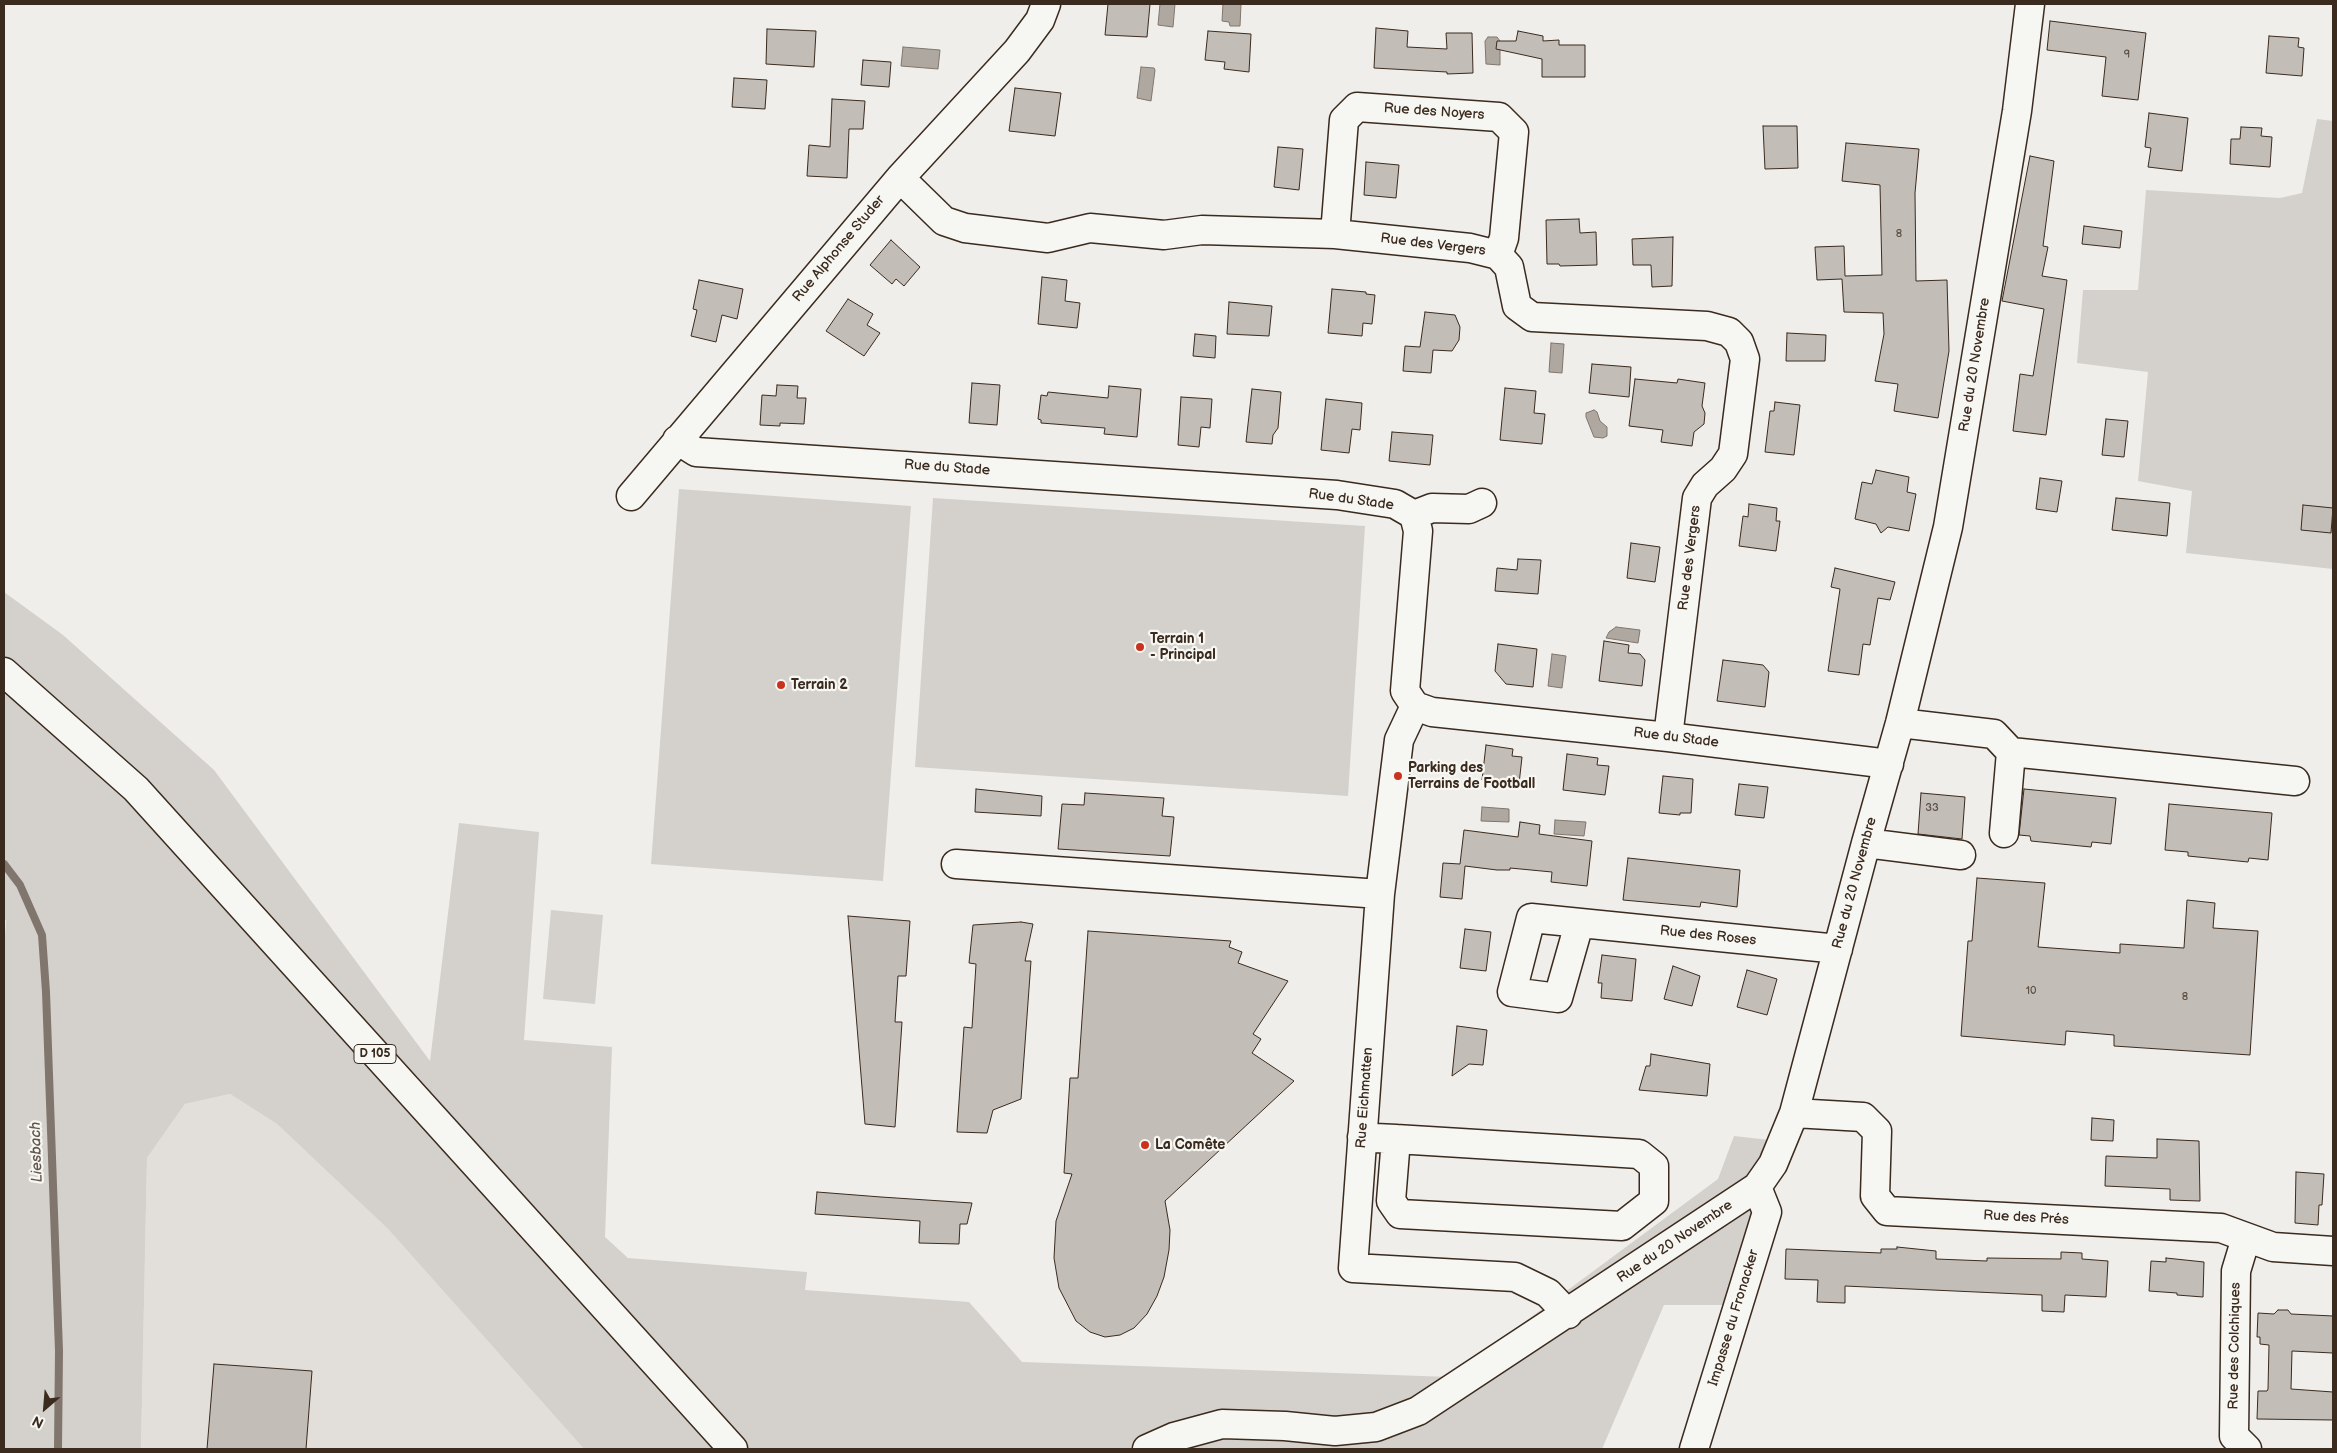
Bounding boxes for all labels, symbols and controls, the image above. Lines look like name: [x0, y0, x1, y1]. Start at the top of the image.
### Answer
house number: 9: [2124, 48, 2130, 62]
street label: Rue des Noyers: [1383, 100, 1485, 124]
street label: Rue Alphonse Studer: [789, 192, 889, 306]
house number: 8: [1896, 227, 1902, 241]
street label: Rue des Vergers: [1379, 230, 1487, 260]
street label: Rue du 20 Novembre: [1956, 297, 1994, 433]
street label: Rue du Stade: [904, 457, 990, 479]
street label: Rue du Stade: [1307, 486, 1395, 514]
street label: Rue des Vergers: [1675, 504, 1705, 612]
place label: Terrain 1 - Principal: [1150, 631, 1216, 664]
marker: Terrain 1 - Principal: [1134, 641, 1146, 653]
place label: Terrain 2: [791, 677, 848, 693]
marker: Terrain 2: [775, 679, 787, 691]
street label: Rue du Stade: [1632, 724, 1720, 752]
place label: Parking des Terrains de Football: [1408, 760, 1535, 792]
marker: Parking des Terrains de Football: [1392, 770, 1404, 782]
house number: 33: [1925, 801, 1939, 815]
street label: Rue du 20 Novembre: [1829, 815, 1881, 951]
street label: Rue des Roses: [1659, 923, 1757, 949]
house number: 10: [2026, 984, 2036, 998]
house number: 8: [2182, 990, 2188, 1004]
road number: D 105: [354, 1044, 396, 1064]
street label: Rue Eichmatten: [1353, 1047, 1377, 1149]
water label: Liesbach: [27, 1121, 47, 1183]
place label: La Comête: [1155, 1137, 1225, 1153]
marker: La Comête: [1139, 1139, 1151, 1151]
street label: Rue du 20 Novembre: [1614, 1197, 1736, 1287]
street label: Rue des Prés: [1983, 1207, 2069, 1229]
street label: Impasse du Fronacker: [1705, 1248, 1763, 1388]
street label: Rue des Colchiques: [2225, 1282, 2245, 1410]
north arrow: [20, 1383, 70, 1433]
text: N: [29, 1412, 47, 1432]

